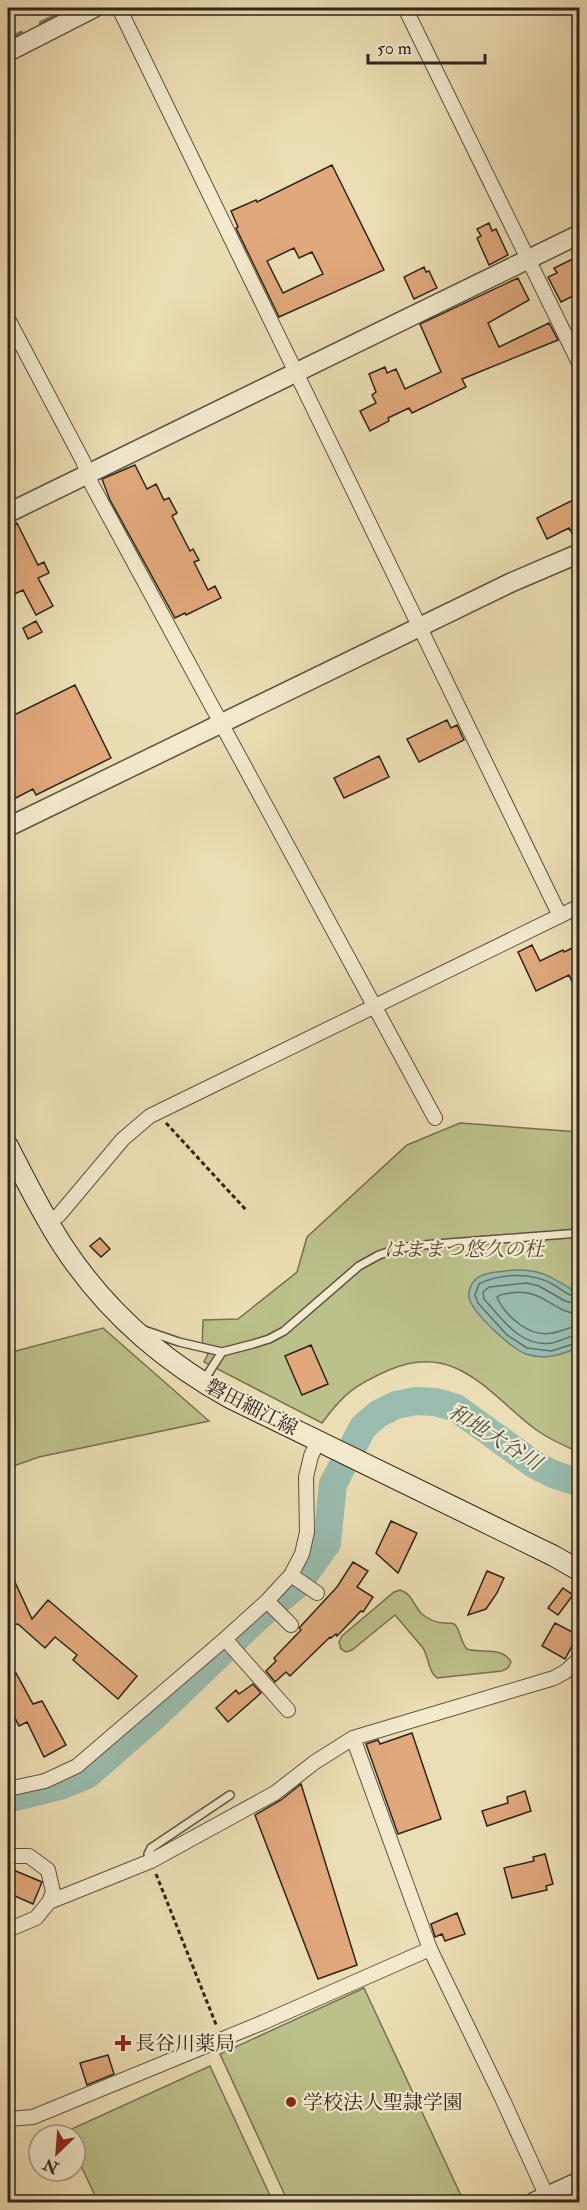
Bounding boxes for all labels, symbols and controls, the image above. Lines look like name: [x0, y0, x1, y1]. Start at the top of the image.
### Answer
scale bar: [368, 27, 485, 65]
text: 50 m: [377, 37, 412, 60]
park label: はままつ悠久の杜: [384, 1237, 546, 1262]
street label: 磐田細江線: [202, 1374, 302, 1441]
water label: 和地大谷川: [443, 1398, 548, 1478]
place label: 長谷川薬局: [135, 2031, 235, 2056]
marker: 長谷川薬局: [116, 2036, 130, 2050]
place label: 学校法人聖隷学園: [303, 2090, 463, 2115]
marker: 学校法人聖隷学園: [284, 2095, 298, 2109]
north arrow: [27, 2123, 87, 2183]
text: N: [40, 2153, 63, 2178]

